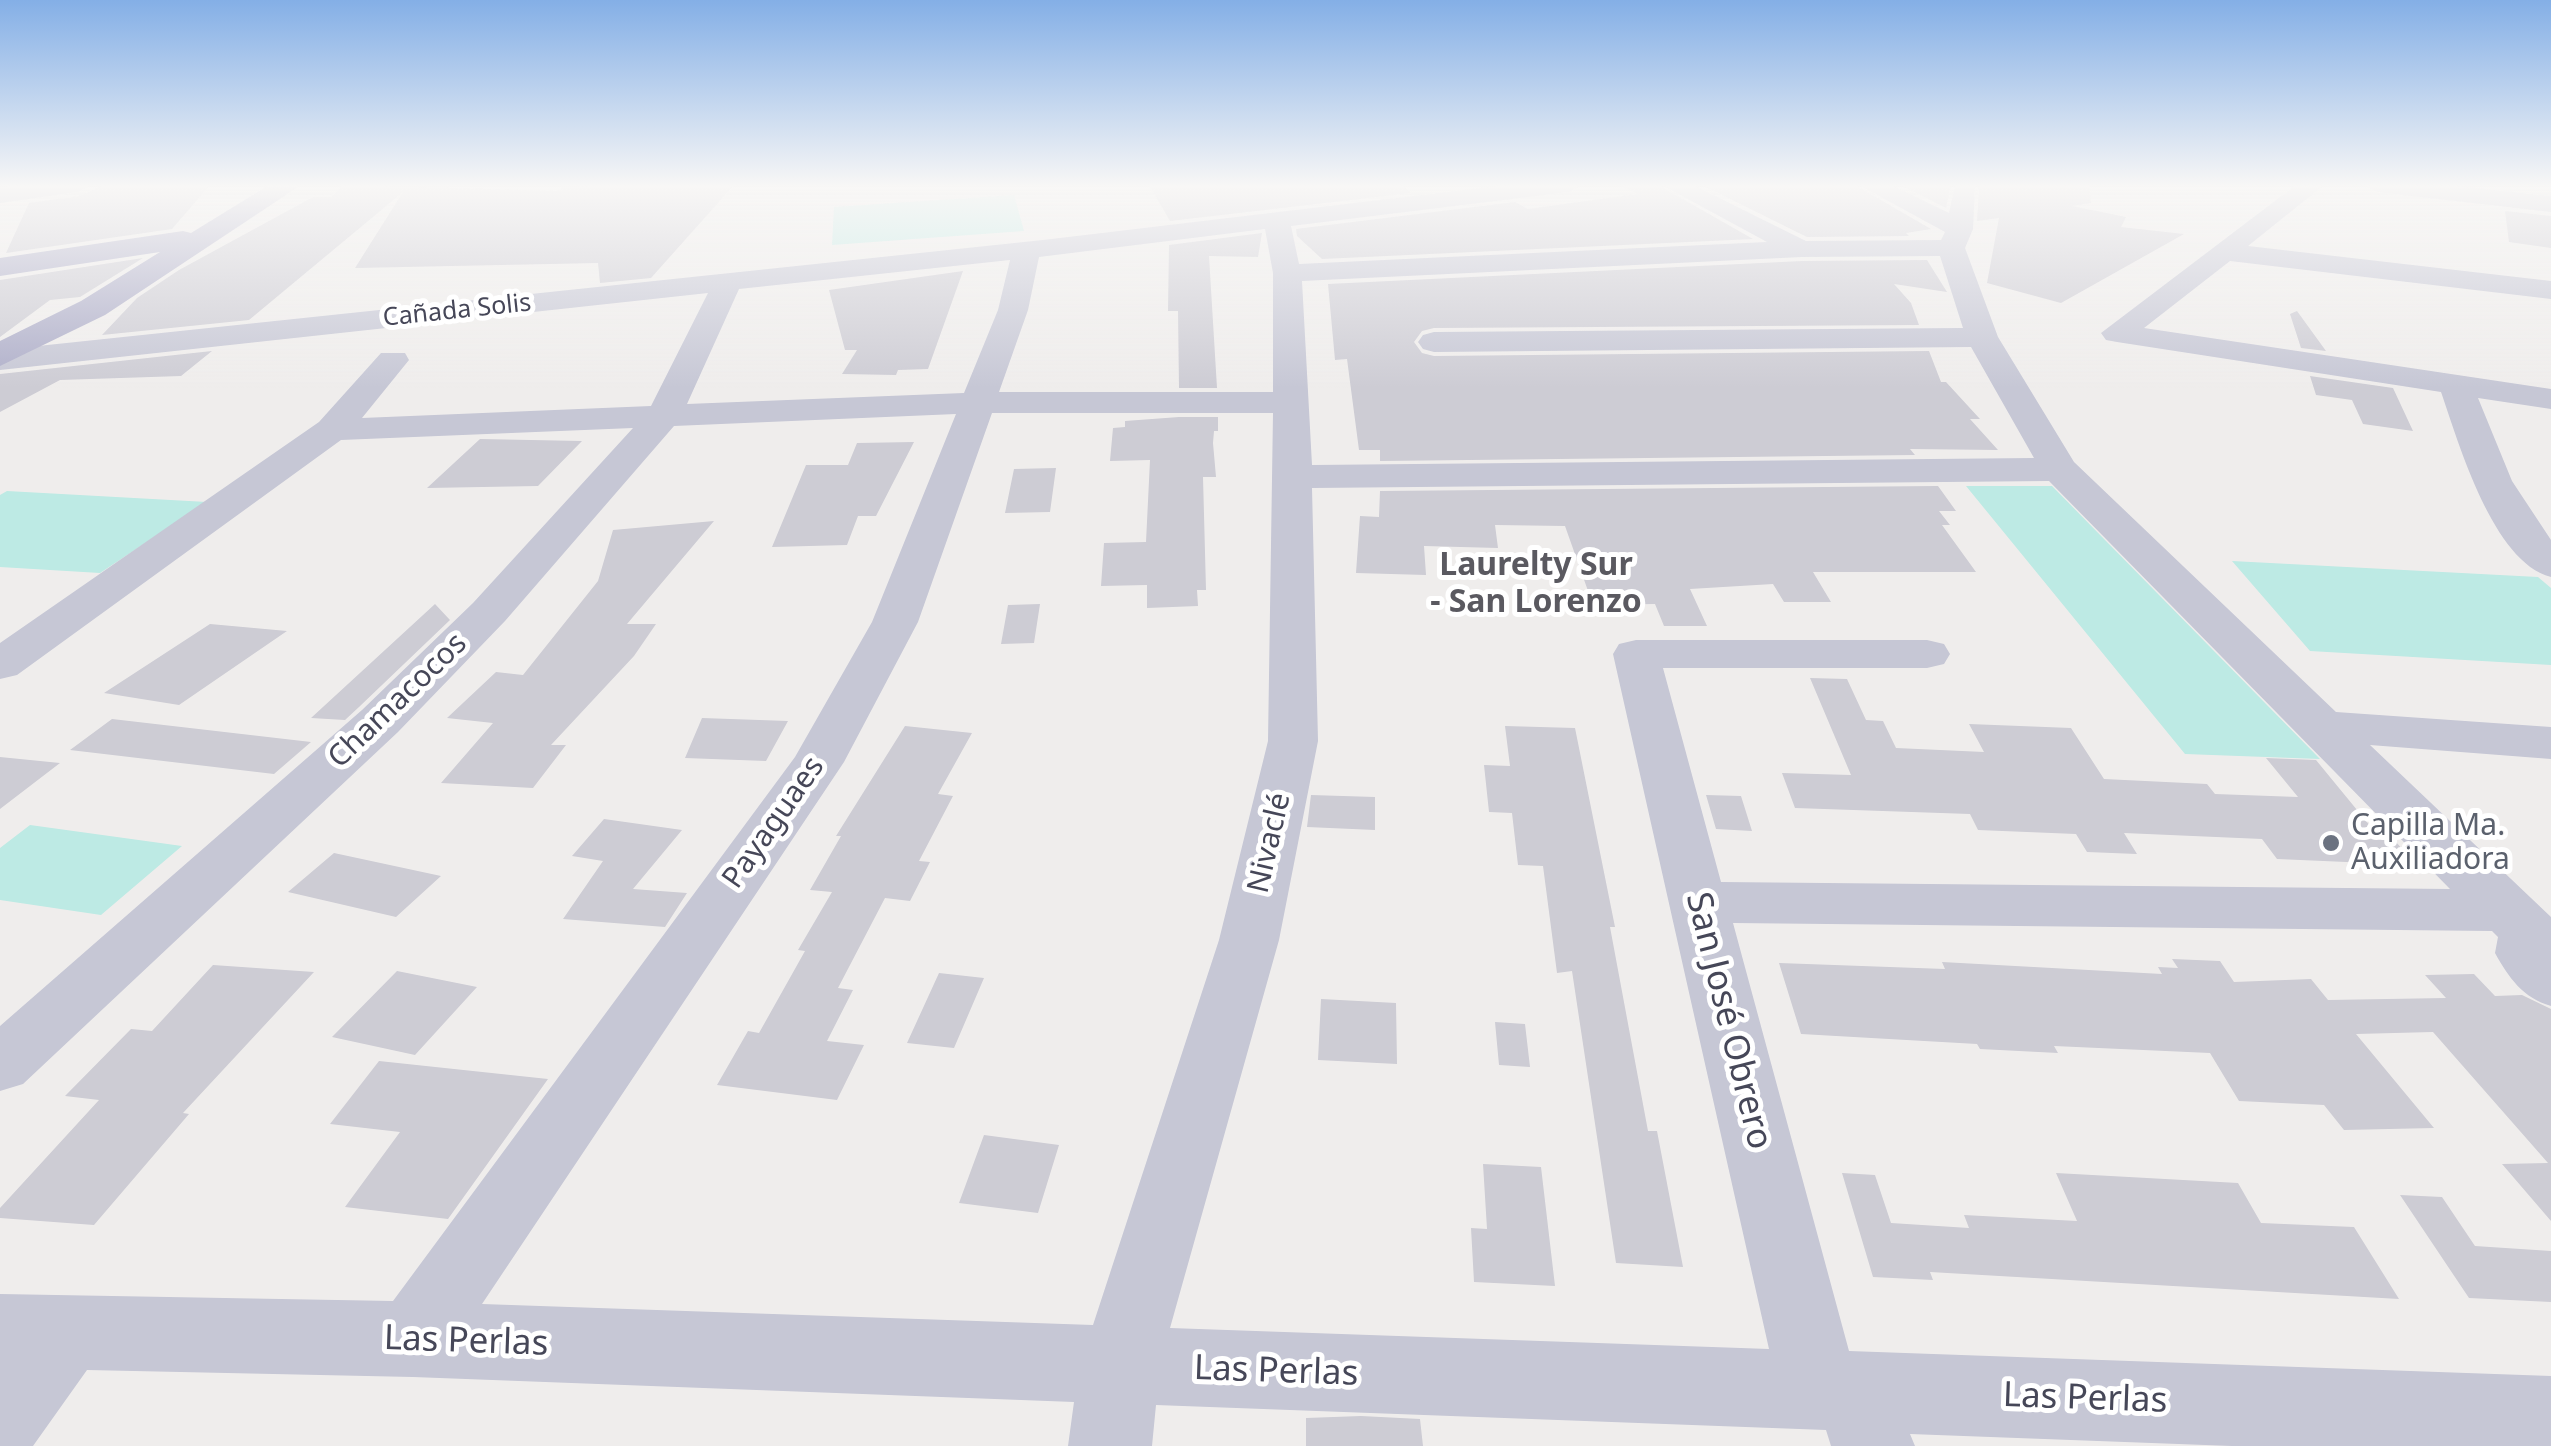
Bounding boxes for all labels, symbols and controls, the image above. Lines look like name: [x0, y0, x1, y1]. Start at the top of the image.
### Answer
street label: Cañada Solis: [381, 288, 533, 334]
district label: Laurelty Sur - San Lorenzo: [1430, 547, 1642, 622]
street label: Chamacocos: [321, 626, 475, 776]
street label: Payaguaes: [716, 750, 832, 896]
street label: Nivaclé: [1241, 789, 1299, 897]
place label: Capilla Ma. Auxiliadora: [2351, 808, 2510, 878]
marker: Capilla Ma. Auxiliadora: [2320, 832, 2342, 854]
street label: San José Obrero: [1676, 888, 1780, 1154]
street label: Las Perlas: [383, 1318, 549, 1366]
street label: Las Perlas: [1193, 1348, 1359, 1396]
street label: Las Perlas: [2002, 1375, 2168, 1423]

